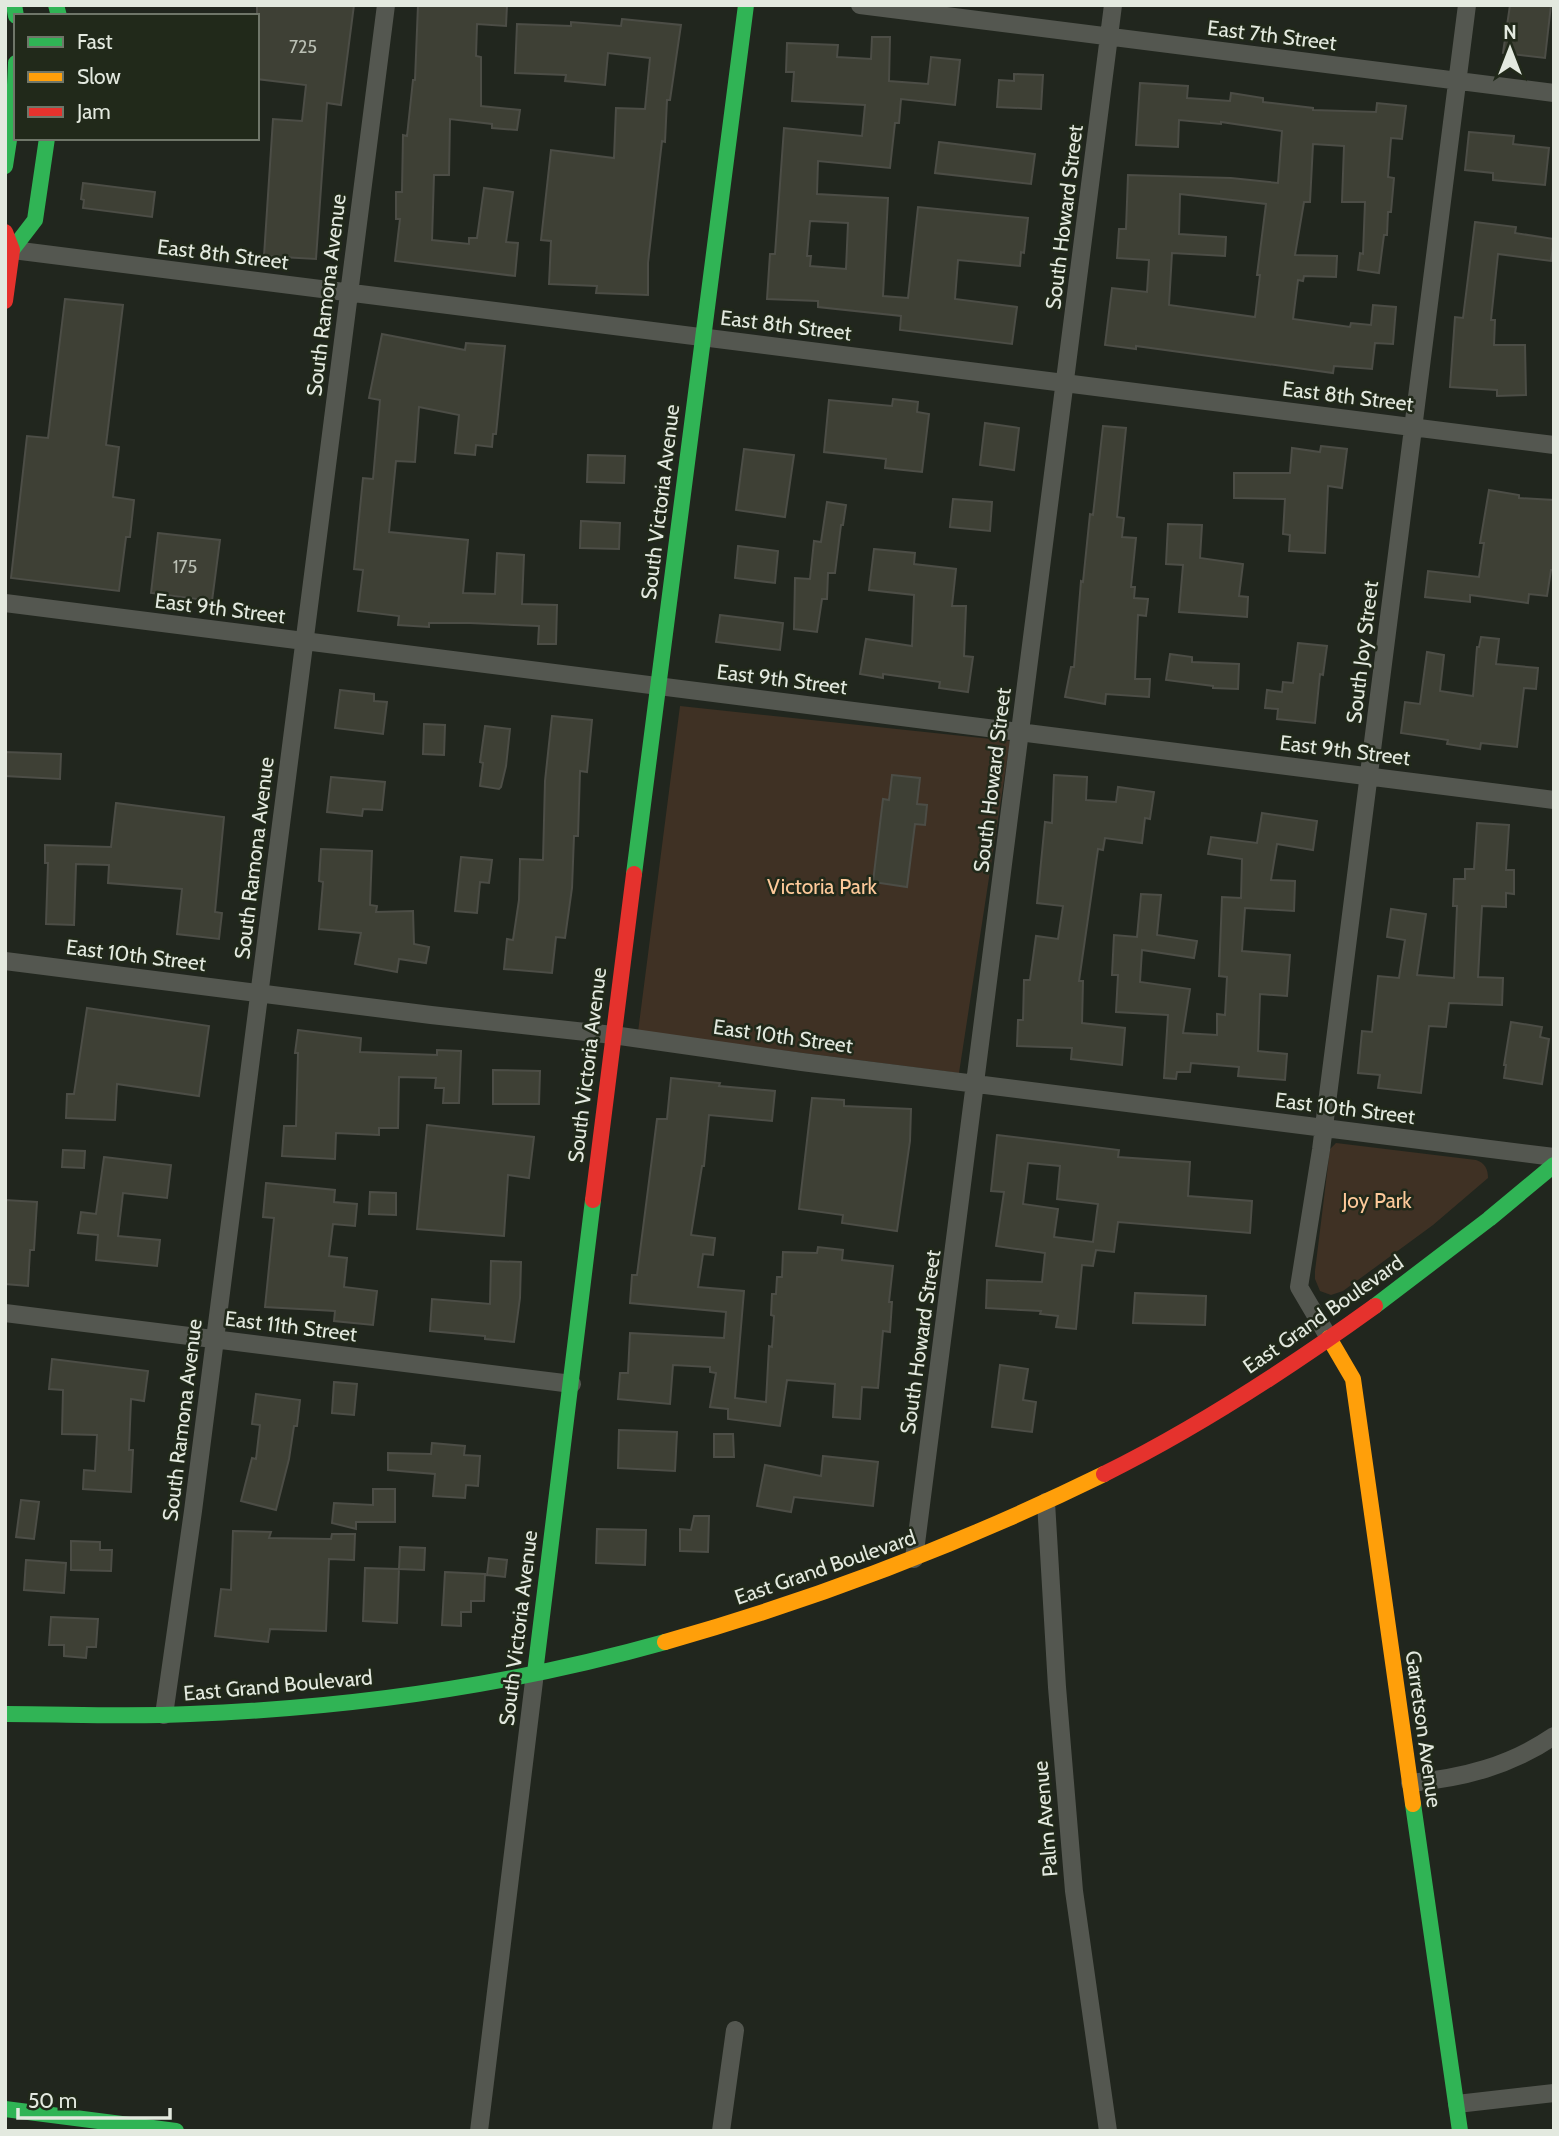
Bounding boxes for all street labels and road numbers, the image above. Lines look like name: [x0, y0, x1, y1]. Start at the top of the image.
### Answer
street label: East 7th Street: [1206, 15, 1338, 55]
street label: South Howard Street: [1040, 123, 1088, 311]
street label: South Ramona Avenue: [301, 192, 351, 398]
street label: East 8th Street: [156, 234, 290, 274]
street label: East 8th Street: [719, 305, 853, 345]
street label: East 8th Street: [1281, 376, 1415, 416]
street label: South Victoria Avenue: [636, 403, 684, 601]
street label: South Joy Street: [1341, 579, 1383, 725]
street label: East 9th Street: [153, 588, 287, 628]
street label: East 9th Street: [715, 659, 849, 699]
street label: South Howard Street: [968, 686, 1016, 874]
street label: East 9th Street: [1278, 730, 1412, 770]
street label: South Ramona Avenue: [229, 755, 279, 961]
street label: East 10th Street: [65, 934, 207, 976]
street label: South Victoria Avenue: [563, 966, 611, 1164]
street label: East 10th Street: [712, 1014, 854, 1058]
street label: East 10th Street: [1274, 1087, 1416, 1129]
street label: South Howard Street: [895, 1248, 945, 1436]
street label: East Grand Boulevard: [1238, 1249, 1408, 1379]
street label: East 11th Street: [223, 1305, 359, 1347]
street label: South Ramona Avenue: [157, 1317, 207, 1523]
street label: East Grand Boulevard: [731, 1524, 919, 1610]
street label: South Victoria Avenue: [494, 1529, 542, 1727]
street label: Garretson Avenue: [1401, 1649, 1447, 1809]
street label: East Grand Boulevard: [182, 1664, 374, 1706]
street label: Palm Avenue: [1027, 1760, 1063, 1878]

